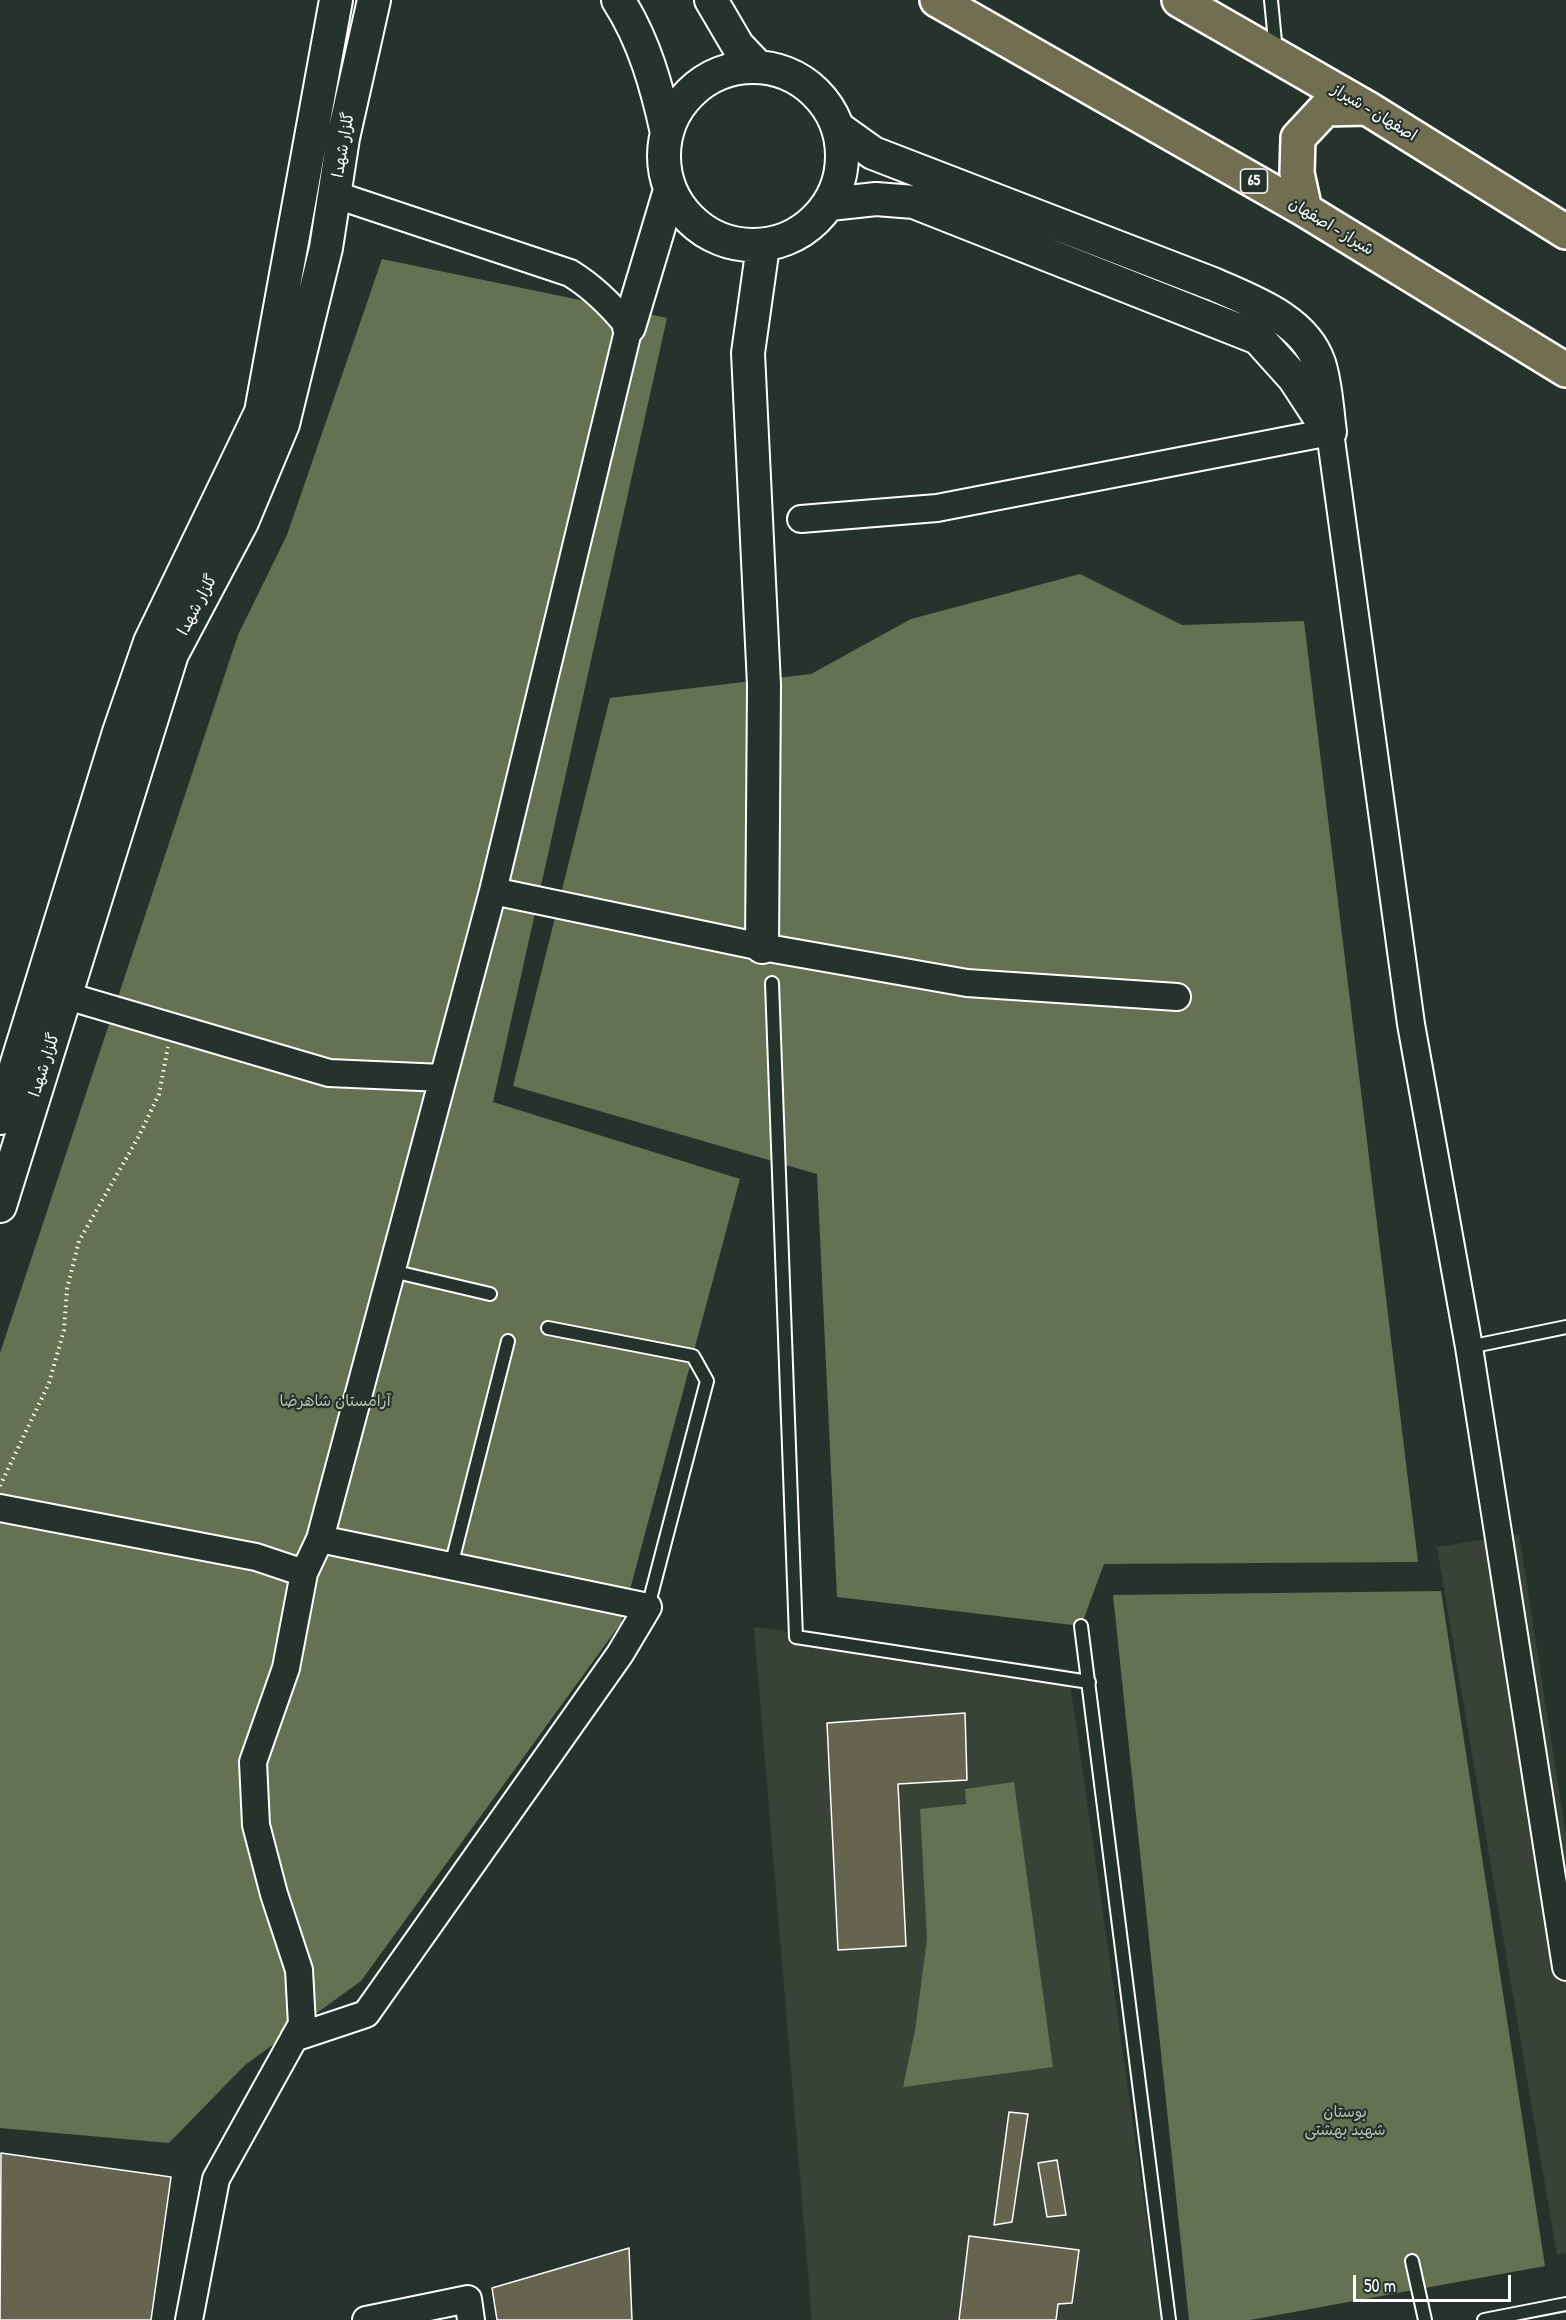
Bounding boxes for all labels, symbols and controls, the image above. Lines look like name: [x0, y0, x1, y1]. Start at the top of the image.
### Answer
street label: اصفهان - شیراز: [1328, 80, 1420, 146]
street label: گلزار شهدا: [329, 111, 359, 179]
road number: 65: [1240, 169, 1268, 193]
street label: شیراز - اصفهان: [1285, 194, 1377, 260]
street label: گلزار شهدا: [174, 571, 222, 639]
street label: گلزار شهدا: [26, 1031, 64, 1099]
park label: آرامستان شاهرضا: [279, 1392, 391, 1412]
park label: بوستان شهید بهشتی: [1304, 2103, 1386, 2141]
scale bar: [1356, 2263, 1514, 2301]
text: 50 m: [1364, 2273, 1396, 2298]

